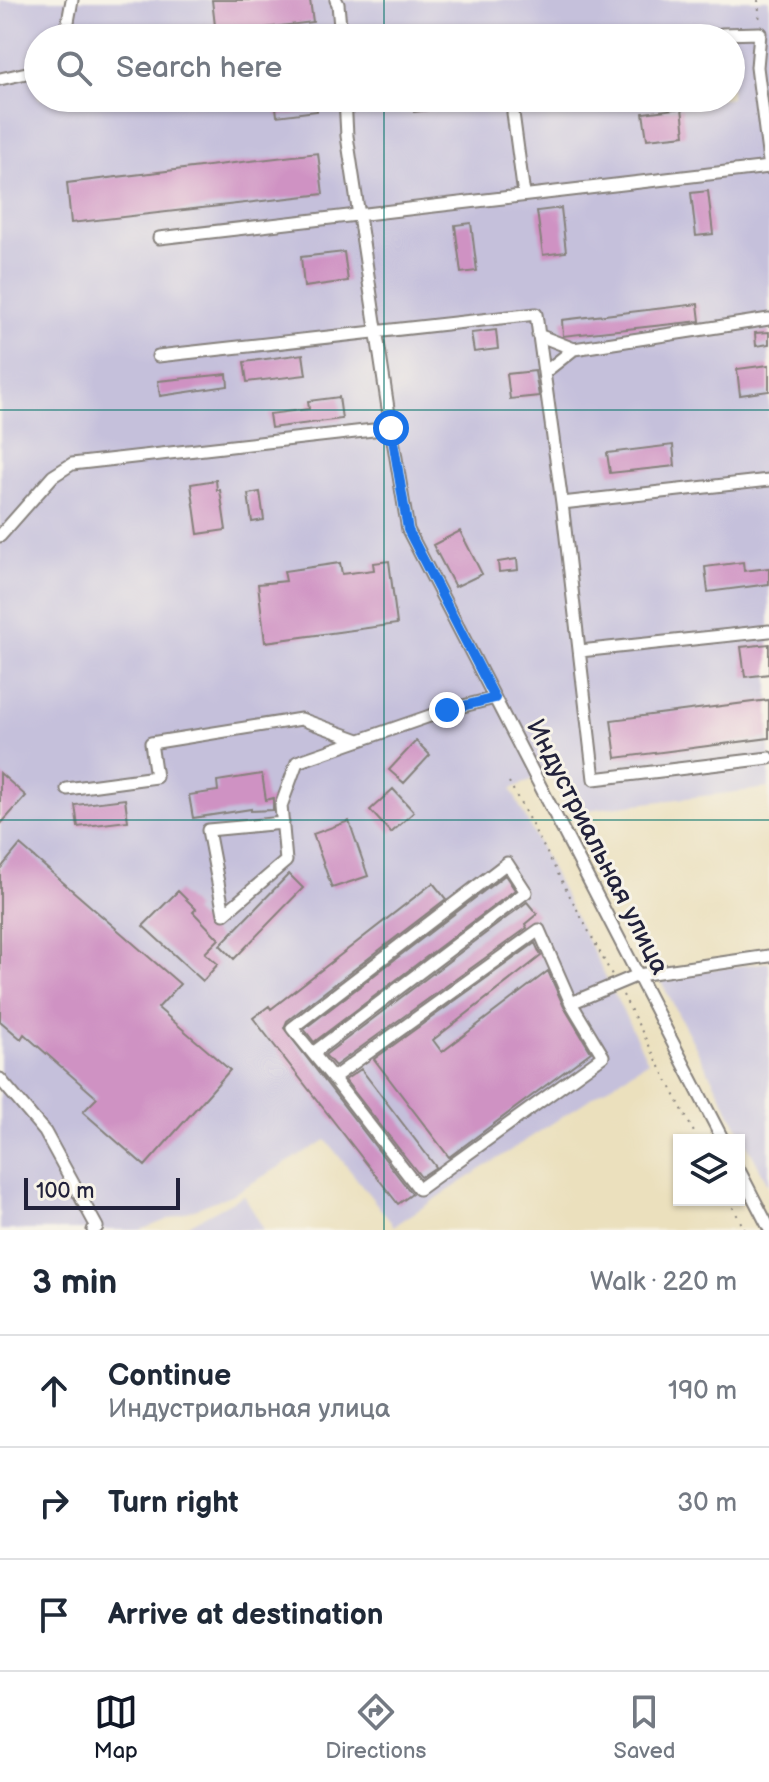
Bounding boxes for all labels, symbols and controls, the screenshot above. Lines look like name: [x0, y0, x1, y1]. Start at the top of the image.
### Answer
search box: [24, 24, 745, 112]
icon: search: [52, 46, 96, 90]
text: Search here: [116, 50, 282, 86]
route start: [373, 410, 409, 446]
route end: [429, 692, 465, 728]
street label: Индустриальная улица: [519, 714, 675, 980]
map controls: [673, 1134, 745, 1206]
button: layers: [673, 1134, 745, 1206]
scale bar: [24, 1174, 180, 1210]
text: 100 m: [36, 1178, 95, 1205]
text: 3 min: [32, 1262, 117, 1303]
text: Walk · 220 m: [590, 1267, 737, 1298]
text: Continue: [108, 1358, 231, 1394]
icon: ahead: [32, 1369, 76, 1413]
text: 190 m: [668, 1376, 737, 1407]
text: Индустриальная улица: [108, 1394, 390, 1425]
icon: right: [32, 1481, 76, 1525]
text: Turn right: [108, 1485, 239, 1521]
text: 30 m: [677, 1488, 737, 1519]
icon: arrive: [32, 1593, 76, 1637]
text: Arrive at destination: [108, 1597, 384, 1633]
tab: Map: [94, 1690, 138, 1765]
tab: Directions: [325, 1690, 426, 1765]
tab: Saved: [614, 1690, 675, 1765]

